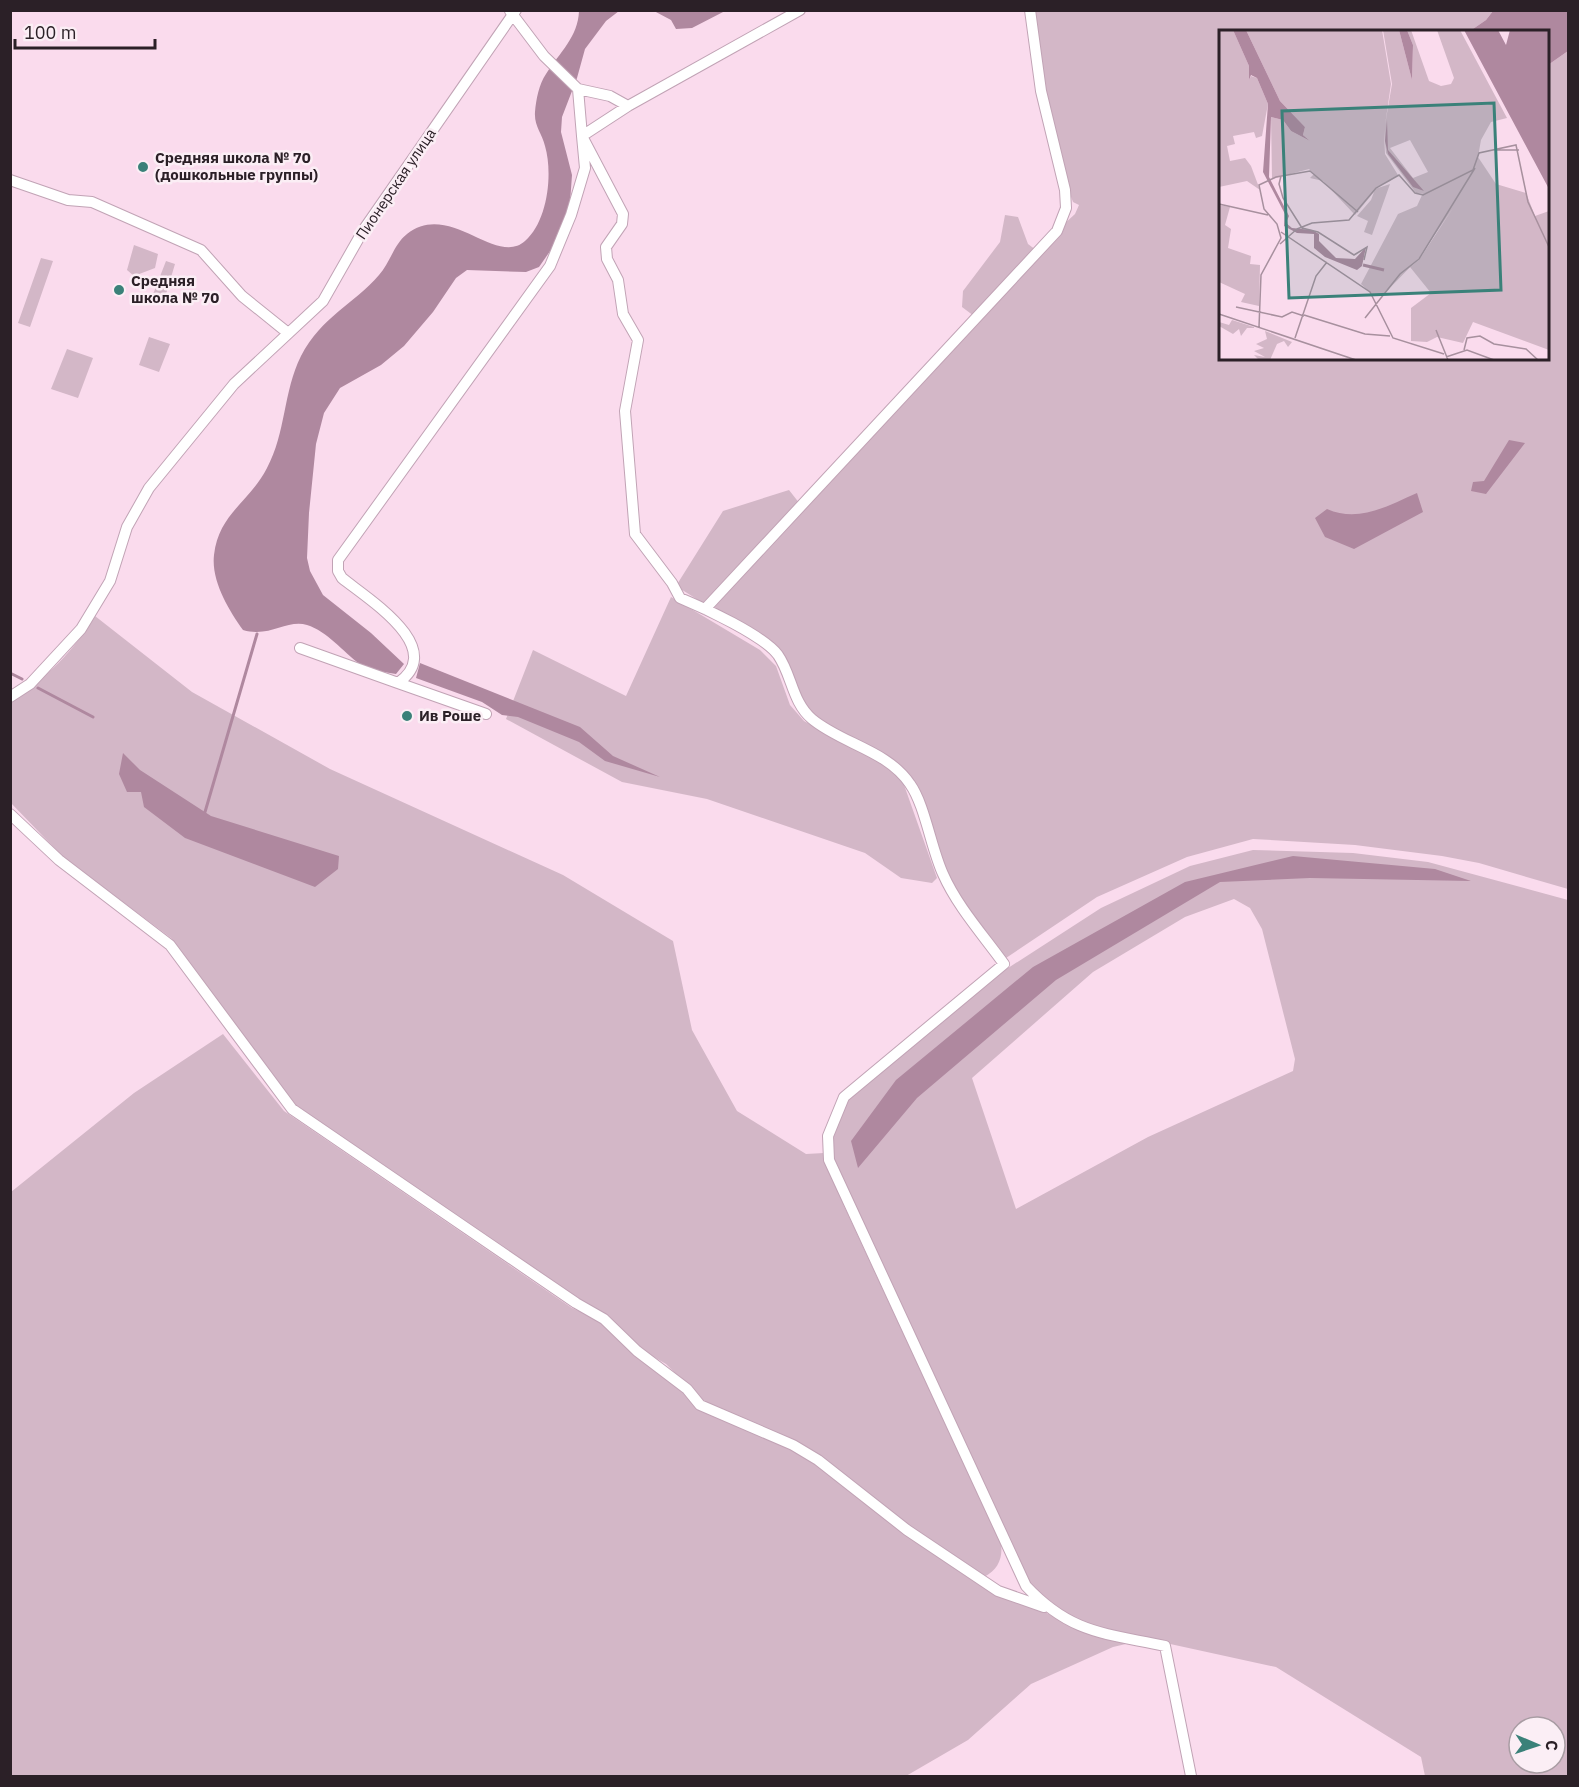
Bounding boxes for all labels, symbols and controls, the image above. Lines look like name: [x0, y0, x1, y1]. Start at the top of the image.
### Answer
scale bar: [15, 12, 154, 50]
text: 100 m: [24, 21, 76, 44]
inset map: [1219, 30, 1549, 360]
street label: Пионерская улица: [351, 124, 440, 243]
place label: Средняя школа № 70 (дошкольные группы): [155, 148, 318, 184]
marker: Средняя школа № 70 (дошкольные группы): [136, 160, 150, 174]
place label: Средняя школа № 70: [131, 271, 219, 307]
marker: Средняя школа № 70: [112, 283, 126, 297]
place label: Ив Роше: [419, 706, 481, 725]
marker: Ив Роше: [400, 709, 414, 723]
north arrow: [1507, 1715, 1567, 1775]
text: С: [1542, 1740, 1562, 1751]

